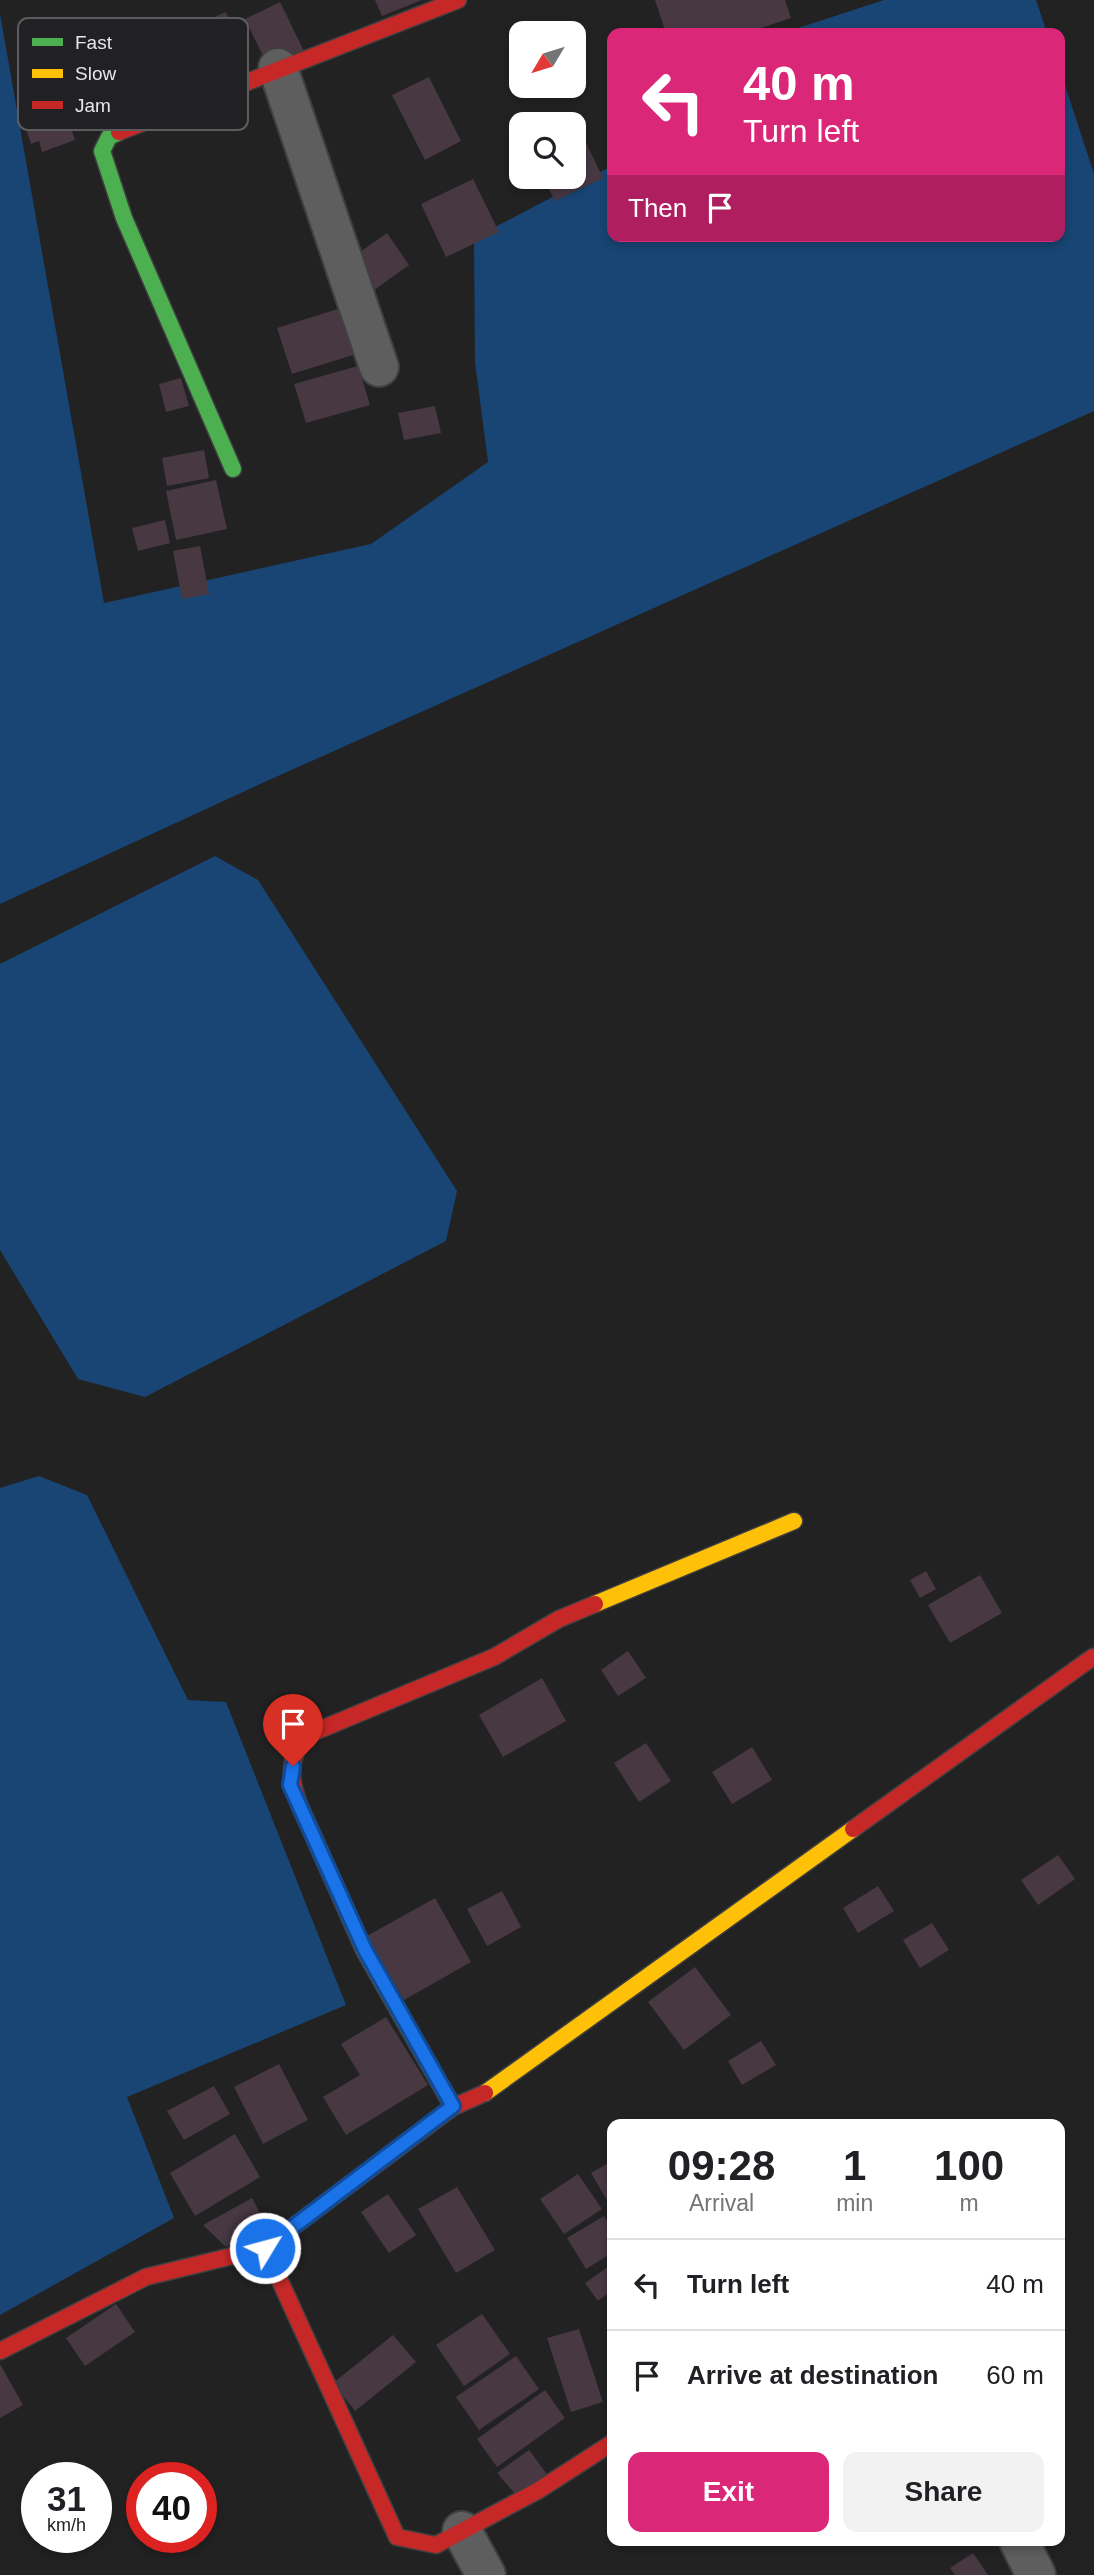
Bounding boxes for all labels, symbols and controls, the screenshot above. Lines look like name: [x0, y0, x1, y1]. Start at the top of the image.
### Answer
legend: [18, 18, 248, 130]
north arrow: [509, 21, 586, 98]
map controls: [509, 21, 586, 189]
text: Fast: [75, 32, 113, 53]
icon: left: [628, 56, 719, 147]
text: 40 m: [743, 56, 855, 110]
text: Slow: [75, 63, 116, 84]
text: Jam: [75, 95, 111, 116]
button: search: [509, 112, 586, 189]
text: Turn left: [743, 113, 859, 149]
icon: arrive: [701, 189, 739, 227]
text: Then: [628, 193, 687, 223]
pin: [263, 1694, 323, 1766]
icon: arrive: [274, 1705, 312, 1743]
text: 09:28: [668, 2142, 775, 2189]
text: 1: [843, 2142, 866, 2189]
text: 100: [934, 2142, 1004, 2189]
text: Arrival: [689, 2190, 754, 2216]
text: min: [836, 2190, 873, 2216]
text: m: [960, 2190, 979, 2216]
position arrow: [228, 2211, 302, 2285]
icon: left: [628, 2266, 666, 2304]
text: Turn left: [687, 2269, 789, 2299]
text: 40 m: [986, 2269, 1044, 2299]
icon: arrive: [628, 2357, 666, 2395]
text: Arrive at destination: [687, 2360, 938, 2390]
text: 60 m: [986, 2360, 1044, 2390]
button: Exit: [628, 2452, 829, 2532]
button: Share: [843, 2452, 1044, 2532]
speed limit sign: 40: [126, 2462, 217, 2553]
text: 31: [47, 2479, 86, 2518]
text: km/h: [47, 2515, 86, 2535]

